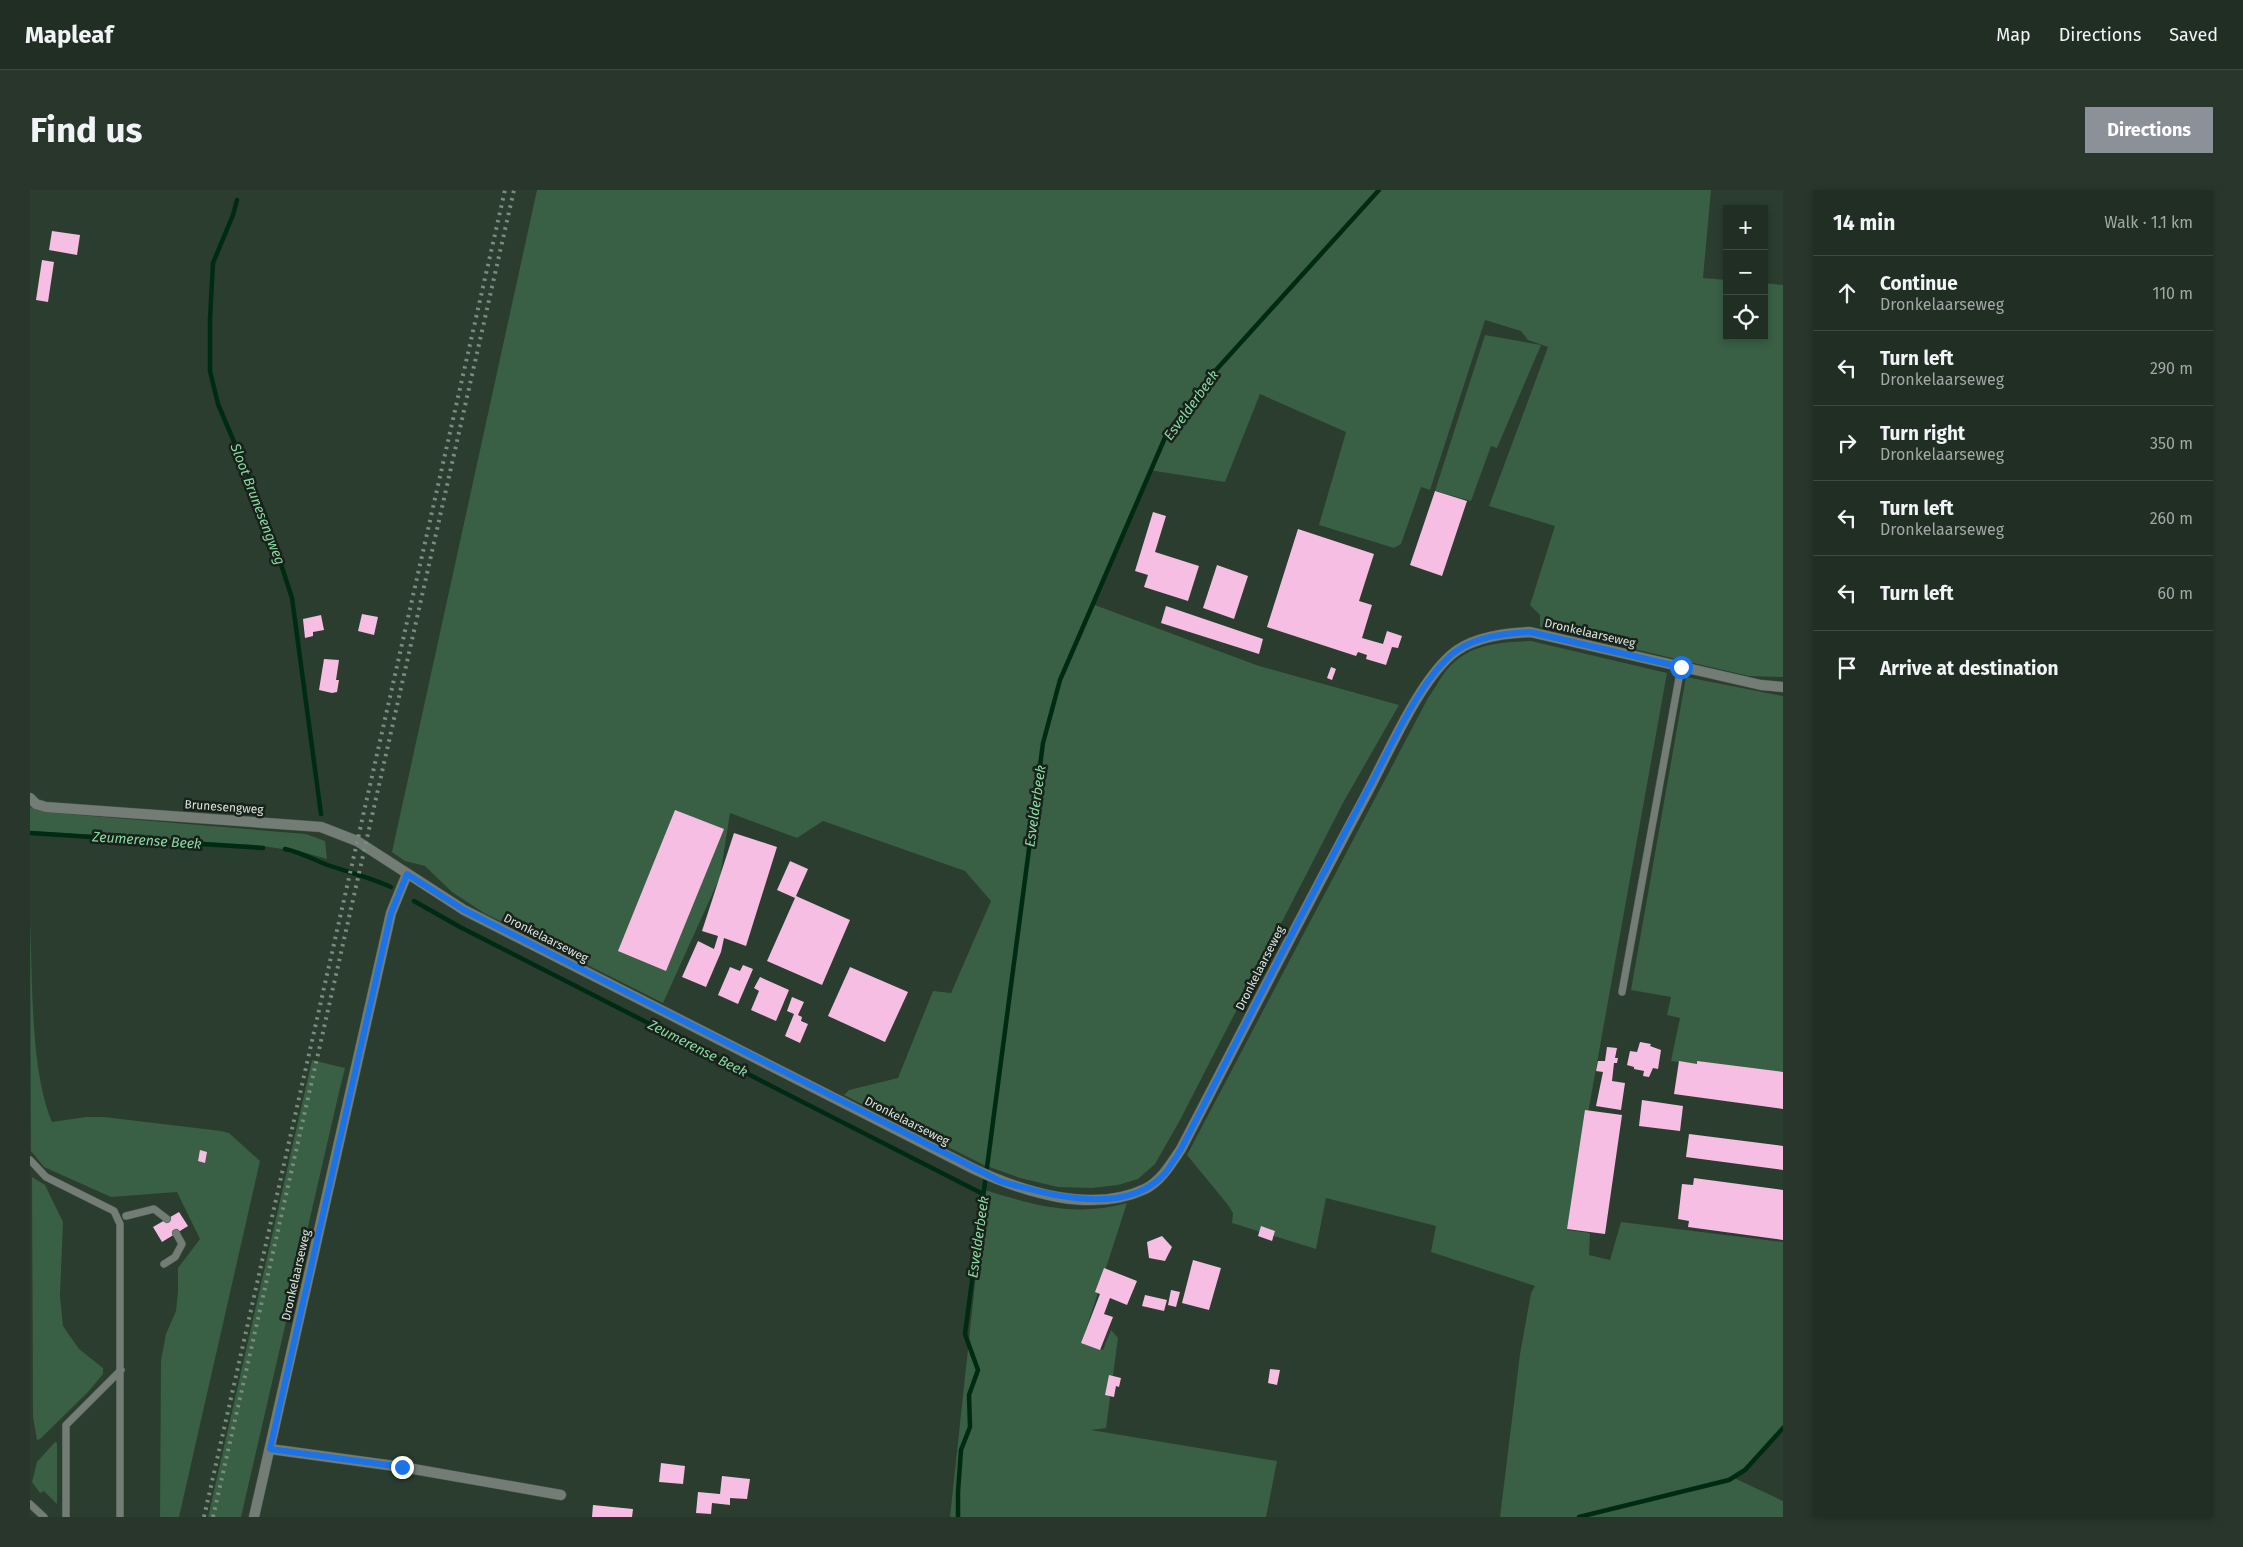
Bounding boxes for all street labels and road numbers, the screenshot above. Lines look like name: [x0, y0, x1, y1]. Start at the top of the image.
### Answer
street label: Dronkelaarseweg: [1543, 616, 1638, 650]
street label: Brunesengweg: [184, 797, 265, 817]
street label: Dronkelaarseweg: [501, 911, 591, 966]
street label: Dronkelaarseweg: [1233, 923, 1288, 1013]
street label: Dronkelaarseweg: [862, 1094, 952, 1149]
street label: Dronkelaarseweg: [279, 1227, 313, 1322]

